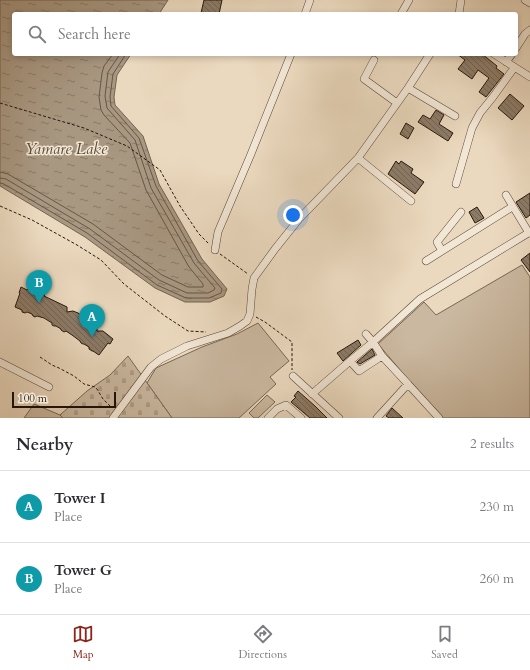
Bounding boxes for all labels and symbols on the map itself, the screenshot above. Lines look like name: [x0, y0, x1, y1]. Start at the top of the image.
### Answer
water label: Yamare Lake: [25, 138, 108, 160]
your location: [283, 205, 303, 225]
pin: B: [26, 270, 52, 303]
pin: A: [79, 304, 105, 337]
scale bar: [12, 390, 116, 409]

